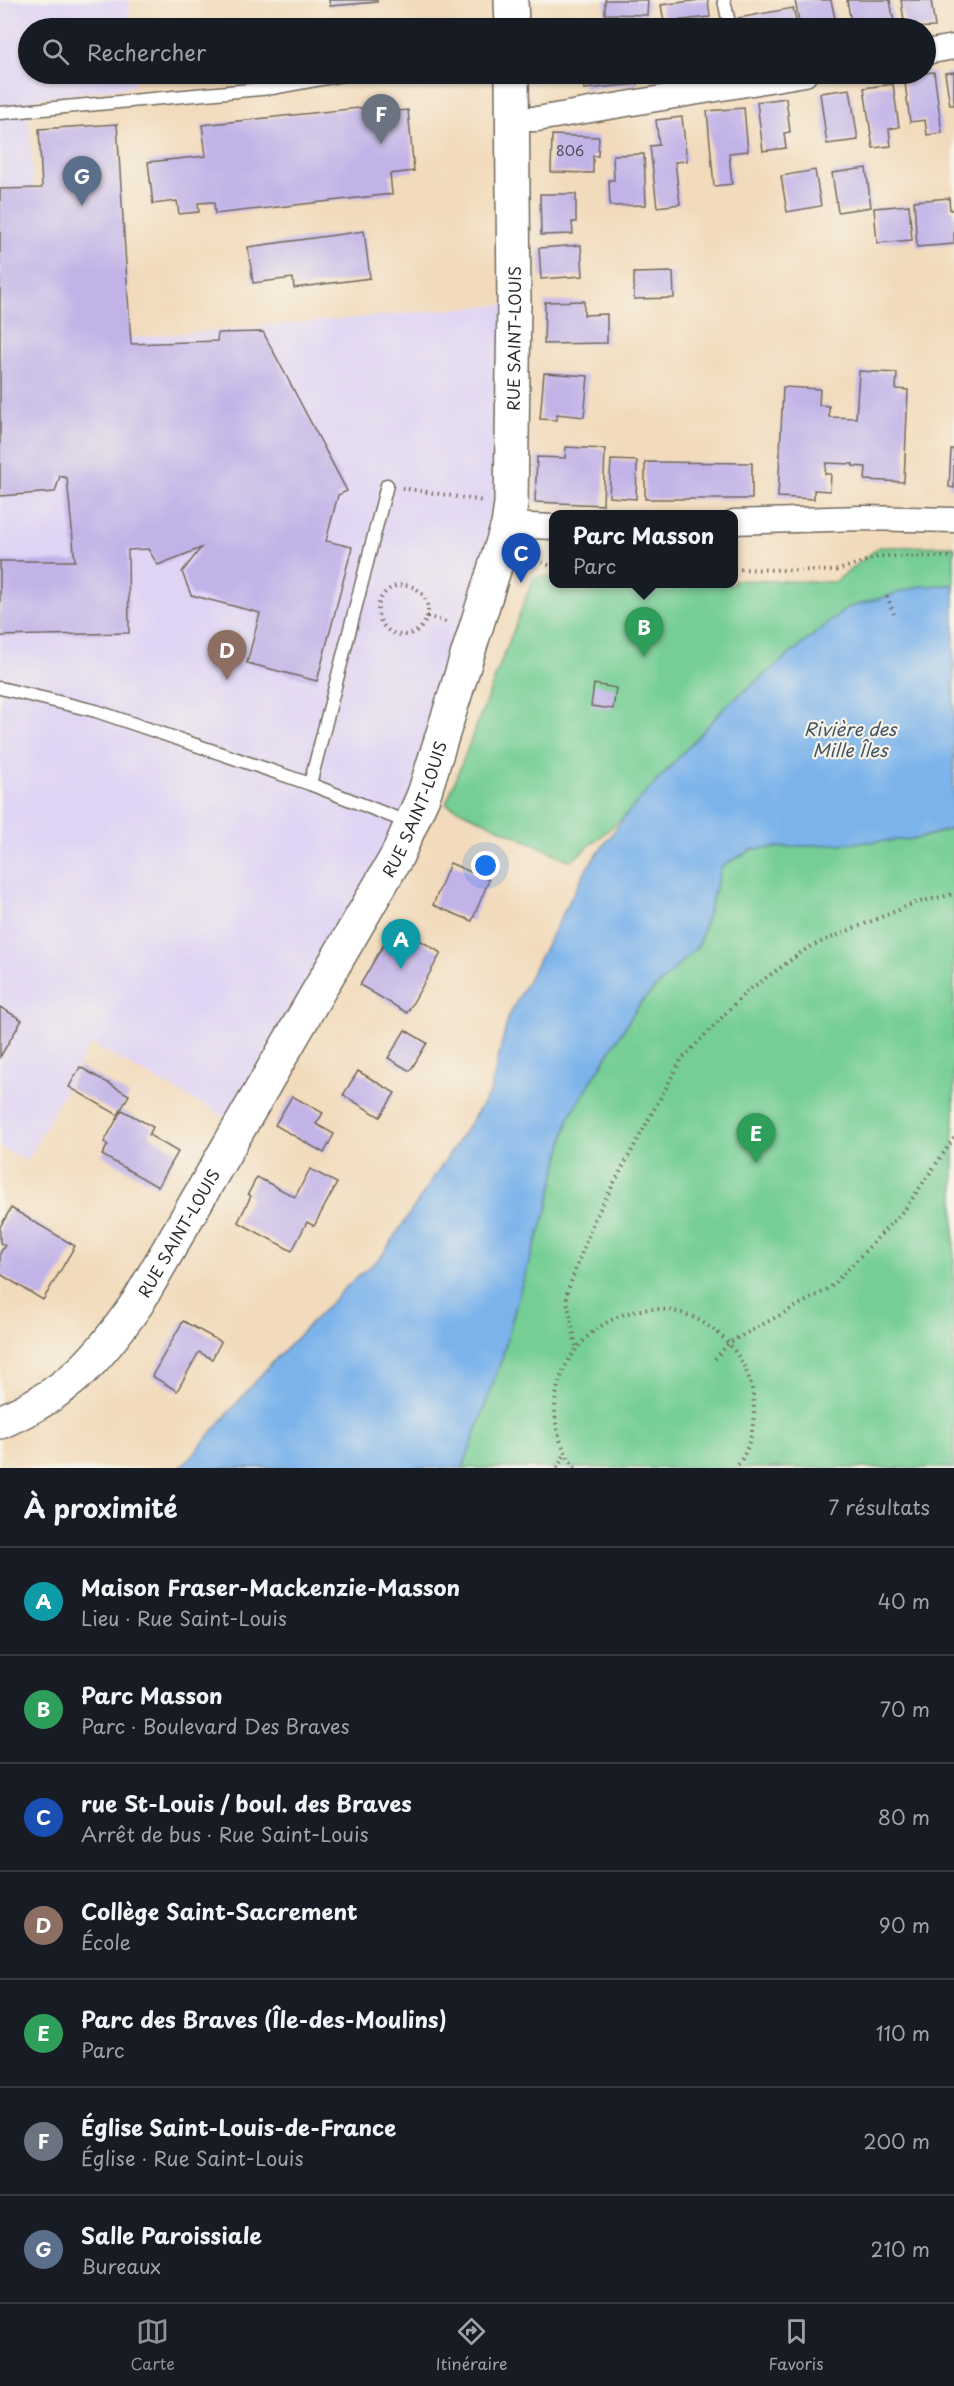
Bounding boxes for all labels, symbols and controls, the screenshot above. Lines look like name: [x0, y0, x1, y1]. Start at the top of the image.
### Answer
search box: [18, 18, 936, 84]
icon: search: [39, 35, 72, 68]
text: Rechercher: [87, 35, 206, 68]
pin: F: [362, 94, 400, 144]
house number: 806: [556, 140, 584, 161]
pin: G: [62, 156, 101, 206]
street label: RUE SAINT-LOUIS: [500, 266, 526, 411]
popup: [549, 510, 738, 588]
text: Parc Masson: [573, 518, 714, 551]
pin: C: [502, 534, 540, 583]
text: Parc: [573, 551, 616, 581]
pin: B: [624, 608, 664, 657]
pin: D: [208, 630, 246, 680]
water label: Rivière des Mille Îles: [804, 715, 898, 763]
street label: RUE SAINT-LOUIS: [375, 738, 452, 881]
your location: [471, 851, 500, 880]
pin: A: [382, 920, 420, 969]
pin: E: [736, 1114, 776, 1163]
street label: RUE SAINT-LOUIS: [131, 1164, 225, 1301]
text: À proximité: [24, 1488, 178, 1527]
text: 7 résultats: [828, 1492, 930, 1522]
text: Maison Fraser-Mackenzie-Masson: [81, 1570, 460, 1603]
text: A: [36, 1586, 51, 1616]
text: 40 m: [878, 1586, 930, 1616]
text: Lieu · Rue Saint-Louis: [81, 1603, 287, 1633]
text: Parc Masson: [81, 1678, 223, 1711]
text: B: [37, 1694, 50, 1724]
text: 70 m: [880, 1694, 930, 1724]
text: Parc · Boulevard Des Braves: [81, 1711, 350, 1741]
text: rue St-Louis / boul. des Braves: [81, 1786, 412, 1819]
text: C: [36, 1802, 51, 1832]
text: 80 m: [878, 1802, 930, 1832]
text: Arrêt de bus · Rue Saint-Louis: [81, 1819, 369, 1849]
text: Collège Saint-Sacrement: [81, 1894, 358, 1927]
text: D: [36, 1910, 51, 1940]
text: 90 m: [879, 1910, 930, 1940]
text: École: [81, 1927, 131, 1957]
text: Parc des Braves (Île-des-Moulins): [81, 2002, 447, 2035]
text: E: [37, 2018, 50, 2048]
text: 110 m: [876, 2018, 930, 2048]
text: Parc: [81, 2035, 124, 2065]
text: Église Saint-Louis-de-France: [81, 2110, 396, 2143]
text: F: [38, 2126, 49, 2156]
text: 200 m: [863, 2126, 930, 2156]
text: Église · Rue Saint-Louis: [81, 2143, 304, 2173]
text: Salle Paroissiale: [81, 2218, 262, 2251]
text: G: [35, 2234, 52, 2264]
text: 210 m: [871, 2234, 930, 2264]
text: Bureaux: [81, 2251, 161, 2281]
tab: Carte: [130, 2315, 175, 2375]
tab: Itinéraire: [436, 2315, 508, 2375]
tab: Favoris: [769, 2315, 824, 2375]

